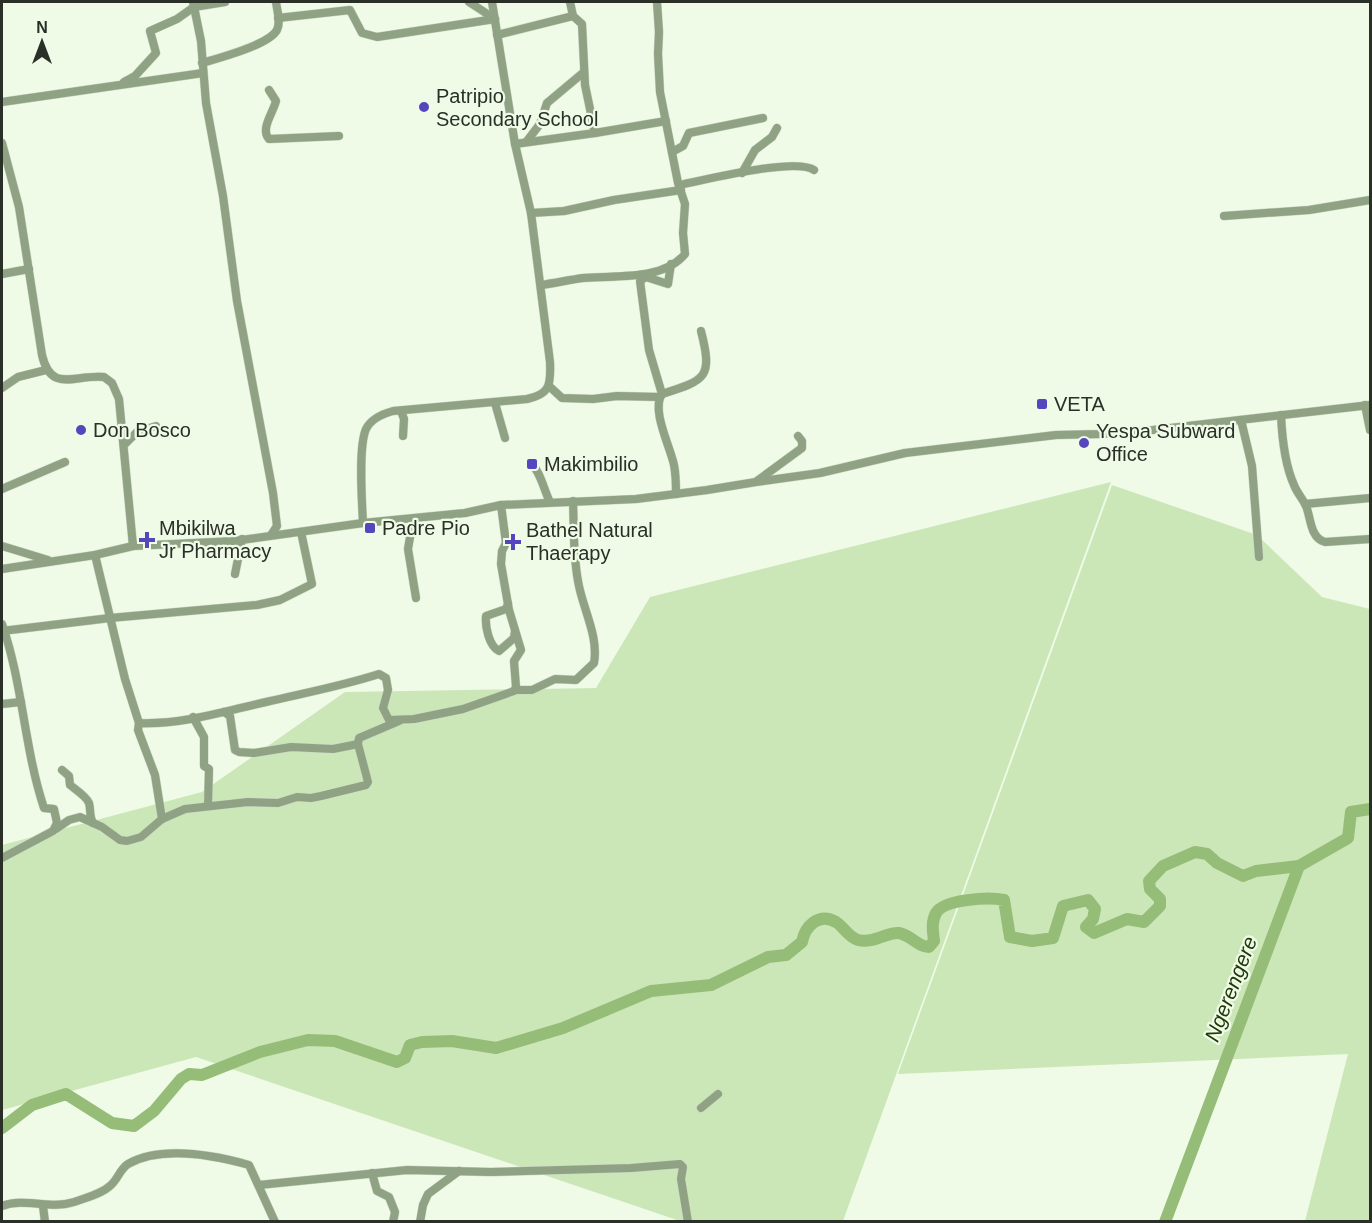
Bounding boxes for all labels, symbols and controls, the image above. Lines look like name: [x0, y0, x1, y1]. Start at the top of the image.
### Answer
north arrow: [12, 12, 72, 72]
text: N: [36, 19, 48, 36]
place label: Patripio Secondary School: [436, 85, 598, 130]
marker: Patripio Secondary School: [417, 100, 431, 114]
place label: VETA: [1054, 393, 1105, 415]
marker: VETA: [1035, 397, 1049, 411]
place label: Don Bosco: [93, 419, 191, 441]
place label: Yespa Subward Office: [1096, 420, 1235, 465]
marker: Don Bosco: [74, 423, 88, 437]
marker: Yespa Subward Office: [1077, 436, 1091, 450]
place label: Makimbilio: [544, 453, 638, 475]
marker: Makimbilio: [525, 457, 539, 471]
place label: Mbikilwa Jr Pharmacy: [159, 517, 271, 562]
place label: Padre Pio: [382, 517, 470, 539]
place label: Bathel Natural Thaerapy: [526, 519, 653, 564]
marker: Padre Pio: [363, 521, 377, 535]
marker: Mbikilwa Jr Pharmacy: [140, 533, 154, 547]
marker: Bathel Natural Thaerapy: [504, 533, 522, 551]
water label: Ngerengere: [1200, 933, 1261, 1045]

